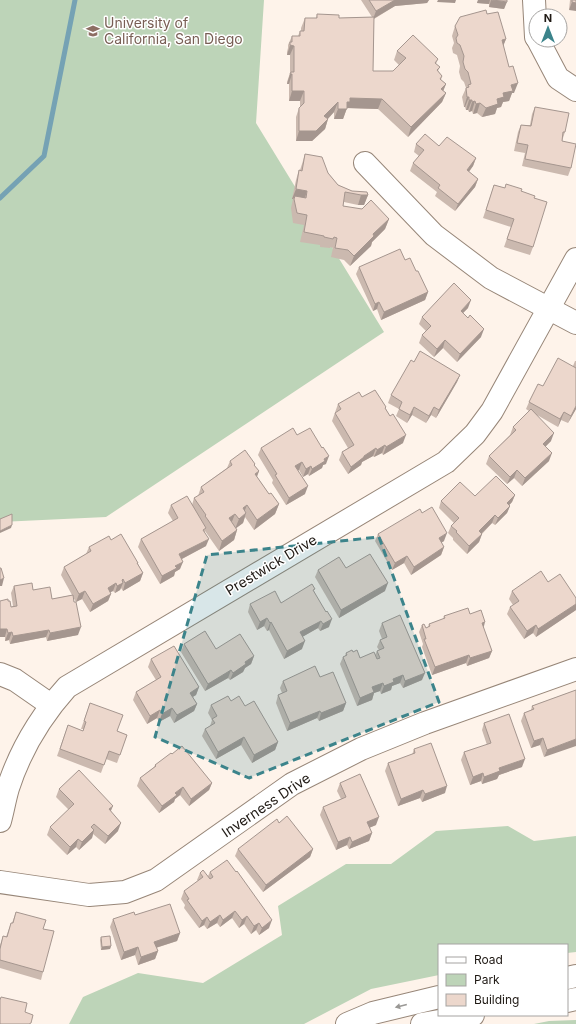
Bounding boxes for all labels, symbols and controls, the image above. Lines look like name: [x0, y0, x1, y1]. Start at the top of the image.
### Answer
north arrow: [528, 8, 568, 48]
text: N: [544, 11, 552, 25]
place label: University of California, San Diego: [104, 14, 243, 47]
school or university icon: University of California, San Diego: [85, 23, 101, 39]
street label: Prestwick Drive: [222, 531, 319, 599]
street label: Inverness Drive: [218, 769, 313, 840]
legend: [438, 944, 568, 1016]
text: Road: [474, 952, 503, 967]
text: Park: [474, 972, 500, 987]
text: Building: [474, 992, 519, 1007]
one-way arrow: [395, 1004, 407, 1010]

